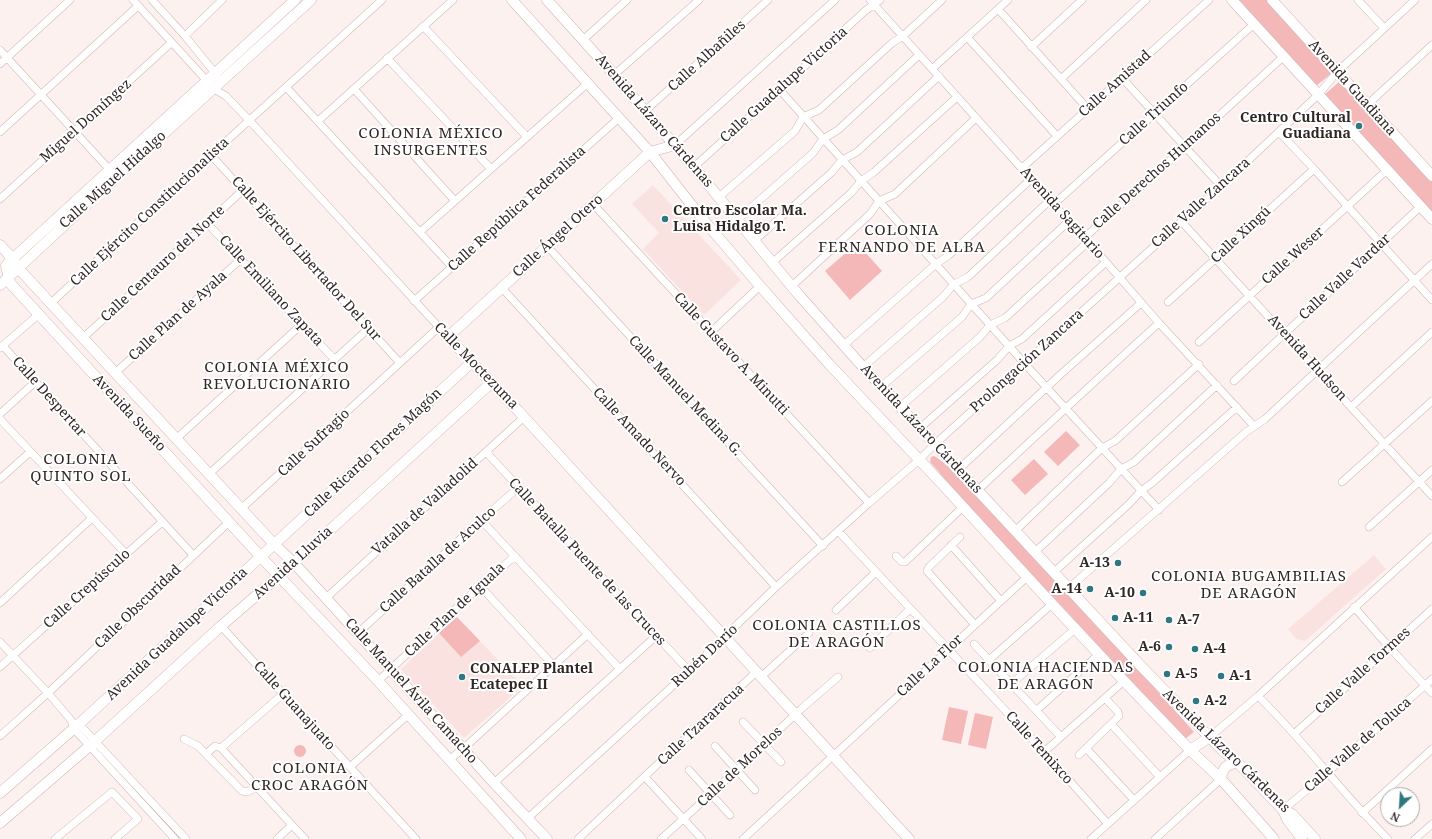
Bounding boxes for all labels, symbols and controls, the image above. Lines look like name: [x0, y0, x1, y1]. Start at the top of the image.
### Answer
street label: Calle Albañiles: [665, 17, 749, 95]
street label: Calle Guadalupe Victoria: [717, 23, 851, 147]
street label: Avenida Guadiana: [1305, 37, 1399, 139]
street label: Calle Amistad: [1075, 47, 1155, 121]
street label: Avenida Lázaro Cárdenas: [592, 51, 716, 191]
street label: Miguel Domíngez: [37, 76, 135, 166]
street label: Calle Triunfo: [1116, 79, 1192, 149]
street label: Calle Derechos Humanos: [1090, 109, 1224, 233]
place label: Centro Cultural Guadiana: [1240, 110, 1351, 142]
marker: Centro Cultural Guadiana: [1354, 121, 1364, 131]
district label: COLONIA MÉXICO INSURGENTES: [358, 125, 504, 160]
street label: Calle Miguel Hidalgo: [56, 128, 170, 232]
street label: Calle Ejército Constitucionalista: [67, 134, 233, 290]
street label: Calle República Federalista: [445, 143, 589, 275]
street label: Calle Valle Zancara: [1148, 154, 1254, 252]
street label: Avenida Sagitario: [1016, 164, 1108, 262]
street label: Calle Ejército Libertador Del Sur: [228, 173, 384, 345]
street label: Calle Ángel Otero: [509, 191, 607, 281]
street label: Calle Centauro del Norte: [98, 202, 228, 326]
place label: Centro Escolar Ma. Luisa Hidalgo T.: [673, 203, 807, 236]
street label: Calle Xingú: [1208, 203, 1274, 267]
marker: Centro Escolar Ma. Luisa Hidalgo T.: [660, 214, 670, 224]
district label: COLONIA FERNANDO DE ALBA: [818, 222, 986, 257]
street label: Calle Weser: [1258, 224, 1328, 288]
street label: Calle Valle Vardar: [1296, 230, 1394, 324]
street label: Calle Emiliano Zapata: [215, 232, 327, 350]
street label: Calle Plan de Ayala: [125, 267, 231, 365]
street label: Calle Gustavo A. Minutti: [670, 289, 792, 419]
street label: Prolongación Zancara: [967, 306, 1087, 416]
street label: Avenida Hudson: [1264, 311, 1350, 405]
street label: Calle Moctezuma: [430, 319, 522, 413]
street label: Calle Manuel Medina G.: [625, 332, 745, 460]
street label: Calle Despertar: [9, 353, 89, 441]
district label: COLONIA MÉXICO REVOLUCIONARIO: [203, 359, 351, 394]
street label: Avenida Lázaro Cárdenas: [857, 361, 985, 497]
street label: Avenida Sueño: [89, 371, 169, 455]
street label: Calle Amado Nervo: [589, 384, 689, 490]
street label: Calle Ricardo Flores Magón: [301, 385, 445, 521]
street label: Calle Sufragio: [275, 405, 353, 481]
district label: COLONIA QUINTO SOL: [30, 451, 132, 486]
street label: Vatalla de Valladolid: [369, 455, 481, 559]
street label: Calle Batalla Puente de las Cruces: [505, 475, 669, 649]
street label: Calle Batalla de Aculco: [376, 503, 500, 617]
street label: Avenida Lluvia: [250, 523, 336, 603]
street label: Calle Crepúsculo: [40, 546, 134, 632]
place label: A-13: [1079, 555, 1110, 571]
marker: A-13: [1113, 558, 1123, 568]
street label: Calle Plan de Iguala: [401, 559, 509, 661]
street label: Calle Obscuridad: [91, 562, 185, 652]
street label: Avenida Guadalupe Victoria: [103, 564, 251, 704]
district label: COLONIA BUGAMBILIAS DE ARAGÓN: [1151, 568, 1347, 603]
place label: A-14: [1051, 581, 1082, 597]
marker: A-14: [1085, 584, 1095, 594]
place label: A-10: [1104, 585, 1135, 601]
marker: A-10: [1138, 588, 1148, 598]
place label: A-11: [1123, 610, 1154, 626]
place label: A-7: [1177, 612, 1200, 628]
marker: A-11: [1110, 613, 1120, 623]
street label: Calle Manuel Ávila Camacho: [341, 615, 481, 767]
marker: A-7: [1164, 615, 1174, 625]
district label: COLONIA CASTILLOS DE ARAGÓN: [752, 617, 922, 652]
street label: Rubén Darío: [669, 621, 741, 691]
street label: Calle Valle Tormes: [1312, 624, 1414, 718]
street label: Calle La Flor: [894, 631, 966, 701]
place label: A-6: [1138, 639, 1161, 655]
place label: A-4: [1203, 641, 1226, 657]
marker: A-6: [1164, 642, 1174, 652]
marker: A-4: [1190, 644, 1200, 654]
street label: Calle Guanajuato: [250, 658, 338, 754]
district label: COLONIA HACIENDAS DE ARAGÓN: [958, 659, 1134, 694]
place label: CONALEP Plantel Ecatepec II: [470, 661, 593, 694]
place label: A-5: [1175, 666, 1198, 682]
place label: A-1: [1229, 668, 1252, 684]
marker: A-5: [1162, 669, 1172, 679]
marker: A-1: [1216, 671, 1226, 681]
marker: CONALEP Plantel Ecatepec II: [457, 672, 467, 682]
street label: Calle Tzararacua: [654, 681, 748, 769]
street label: Avenida Lázaro Cárdenas: [1159, 686, 1293, 816]
place label: A-2: [1204, 693, 1227, 709]
street label: Calle Valle de Toluca: [1301, 694, 1415, 796]
marker: A-2: [1191, 696, 1201, 706]
street label: Calle Temixco: [1002, 708, 1076, 788]
street label: Calle de Morelos: [694, 723, 786, 811]
district label: COLONIA CROC ARAGÓN: [251, 760, 369, 795]
north arrow: [1380, 787, 1420, 827]
text: N: [1388, 809, 1402, 826]

